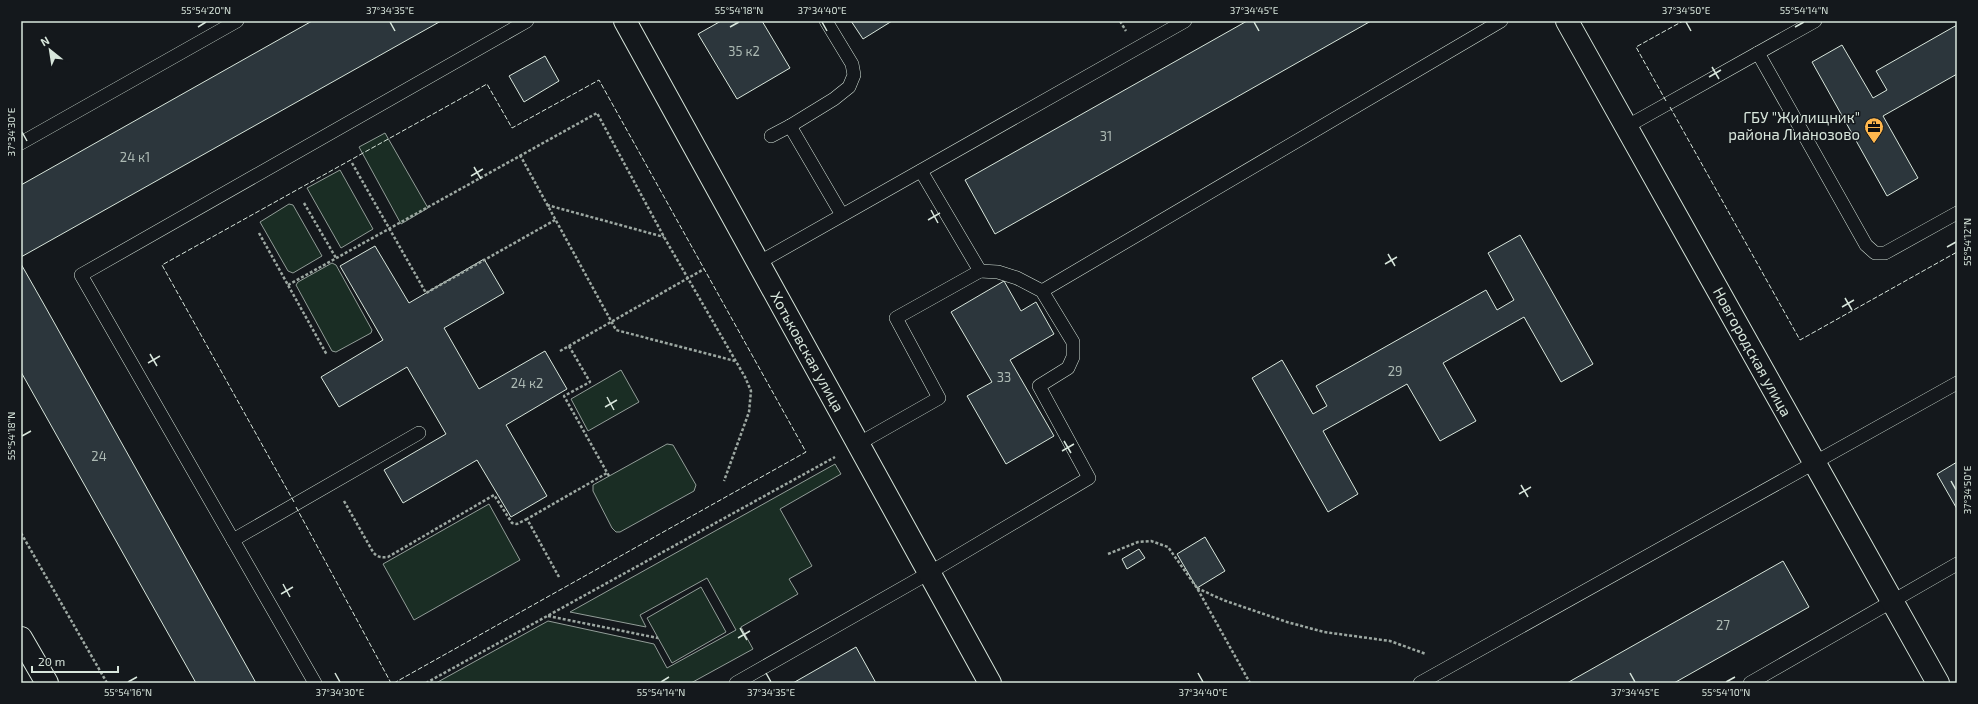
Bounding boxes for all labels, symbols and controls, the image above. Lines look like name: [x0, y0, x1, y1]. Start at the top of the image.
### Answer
text: 55°54'20"N: [181, 4, 231, 16]
text: 37°34'35"E: [366, 4, 414, 16]
text: 55°54'18"N: [715, 4, 763, 16]
text: 37°34'40"E: [797, 4, 847, 16]
text: 37°34'45"E: [1230, 4, 1279, 16]
text: 37°34'50"E: [1662, 4, 1711, 16]
text: 55°54'14"N: [1780, 4, 1828, 16]
north arrow: [30, 30, 70, 70]
text: N: [38, 33, 51, 49]
house number: 35 к2: [728, 43, 760, 59]
text: 37°34'30"E: [5, 107, 17, 156]
place label: ГБУ "Жилищник" района Лианозово: [1728, 108, 1860, 143]
office icon: ГБУ "Жилищник" района Лианозово: [1863, 116, 1885, 144]
house number: 31: [1100, 128, 1112, 144]
house number: 24 к1: [120, 149, 150, 165]
text: 55°54'12"N: [1961, 218, 1973, 266]
street label: Новгородская улица: [1709, 284, 1796, 420]
street label: Хотьковская улица: [767, 288, 848, 415]
house number: 29: [1388, 363, 1402, 379]
house number: 33: [997, 369, 1011, 385]
house number: 24 к2: [511, 375, 543, 391]
text: 55°54'18"N: [5, 412, 17, 460]
house number: 24: [91, 448, 107, 464]
text: 37°34'50"E: [1961, 465, 1973, 514]
house number: 27: [1716, 617, 1730, 633]
scale bar: [32, 648, 118, 674]
text: 20 m: [38, 654, 65, 668]
text: 55°54'16"N: [104, 686, 152, 698]
text: 37°34'30"E: [316, 686, 365, 698]
text: 55°54'14"N: [637, 686, 685, 698]
text: 37°34'35"E: [747, 686, 795, 698]
text: 37°34'40"E: [1178, 686, 1228, 698]
text: 37°34'45"E: [1611, 686, 1660, 698]
text: 55°54'10"N: [1702, 686, 1750, 698]

